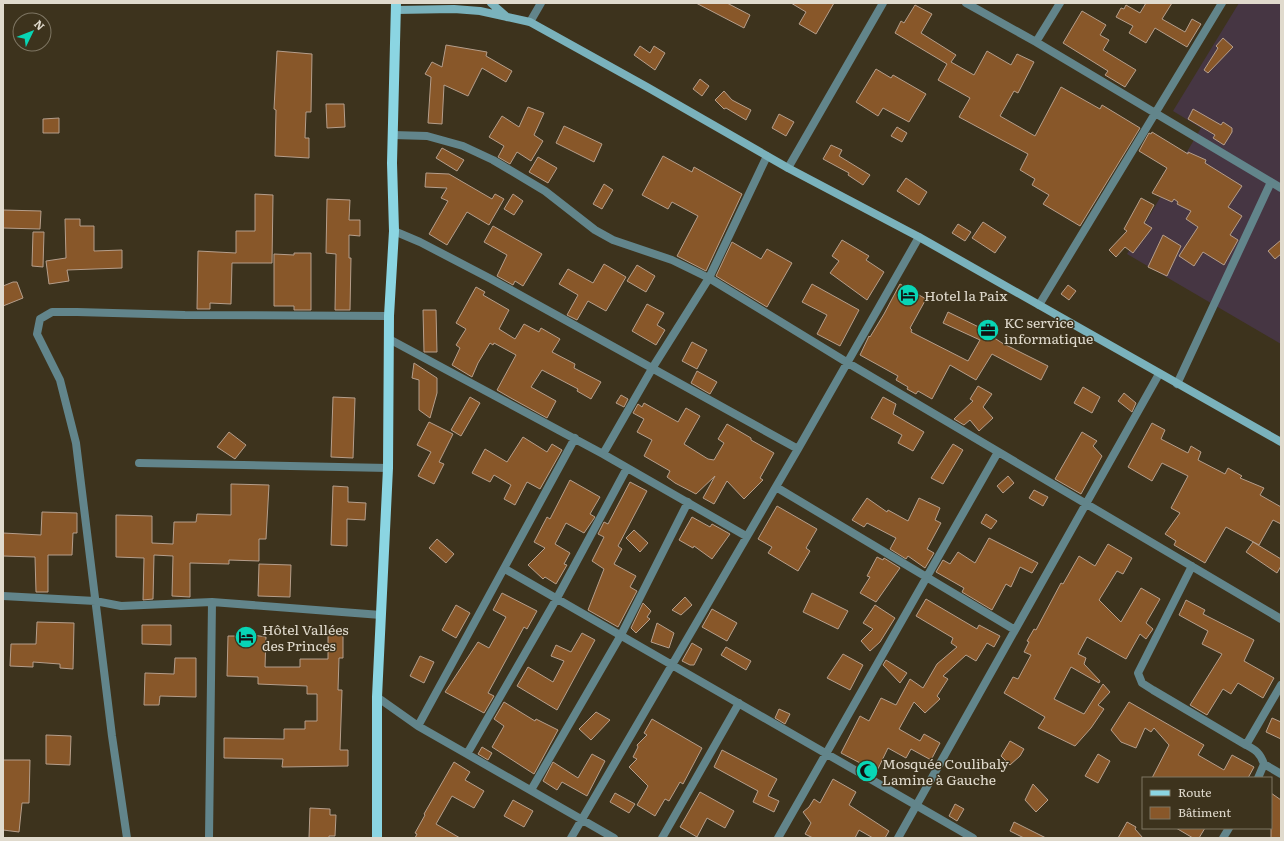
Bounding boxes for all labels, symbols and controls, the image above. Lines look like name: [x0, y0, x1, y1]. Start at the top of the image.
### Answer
north arrow: [12, 12, 52, 52]
text: N: [31, 16, 49, 33]
hotel icon: Hotel la Paix: [895, 282, 921, 308]
place label: Hotel la Paix: [924, 285, 1007, 305]
place label: KC service informatique: [1004, 312, 1093, 348]
office icon: KC service informatique: [975, 317, 1001, 343]
place label: Hôtel Vallées des Princes: [262, 619, 349, 655]
hotel icon: Hôtel Vallées des Princes: [233, 624, 259, 650]
place label: Mosquée Coulibaly Lamine à Gauche: [882, 753, 1010, 789]
mosque icon: Mosquée Coulibaly Lamine à Gauche: [854, 758, 880, 784]
legend: [1142, 777, 1272, 829]
text: Route: [1178, 783, 1212, 801]
text: Bâtiment: [1178, 803, 1231, 821]

